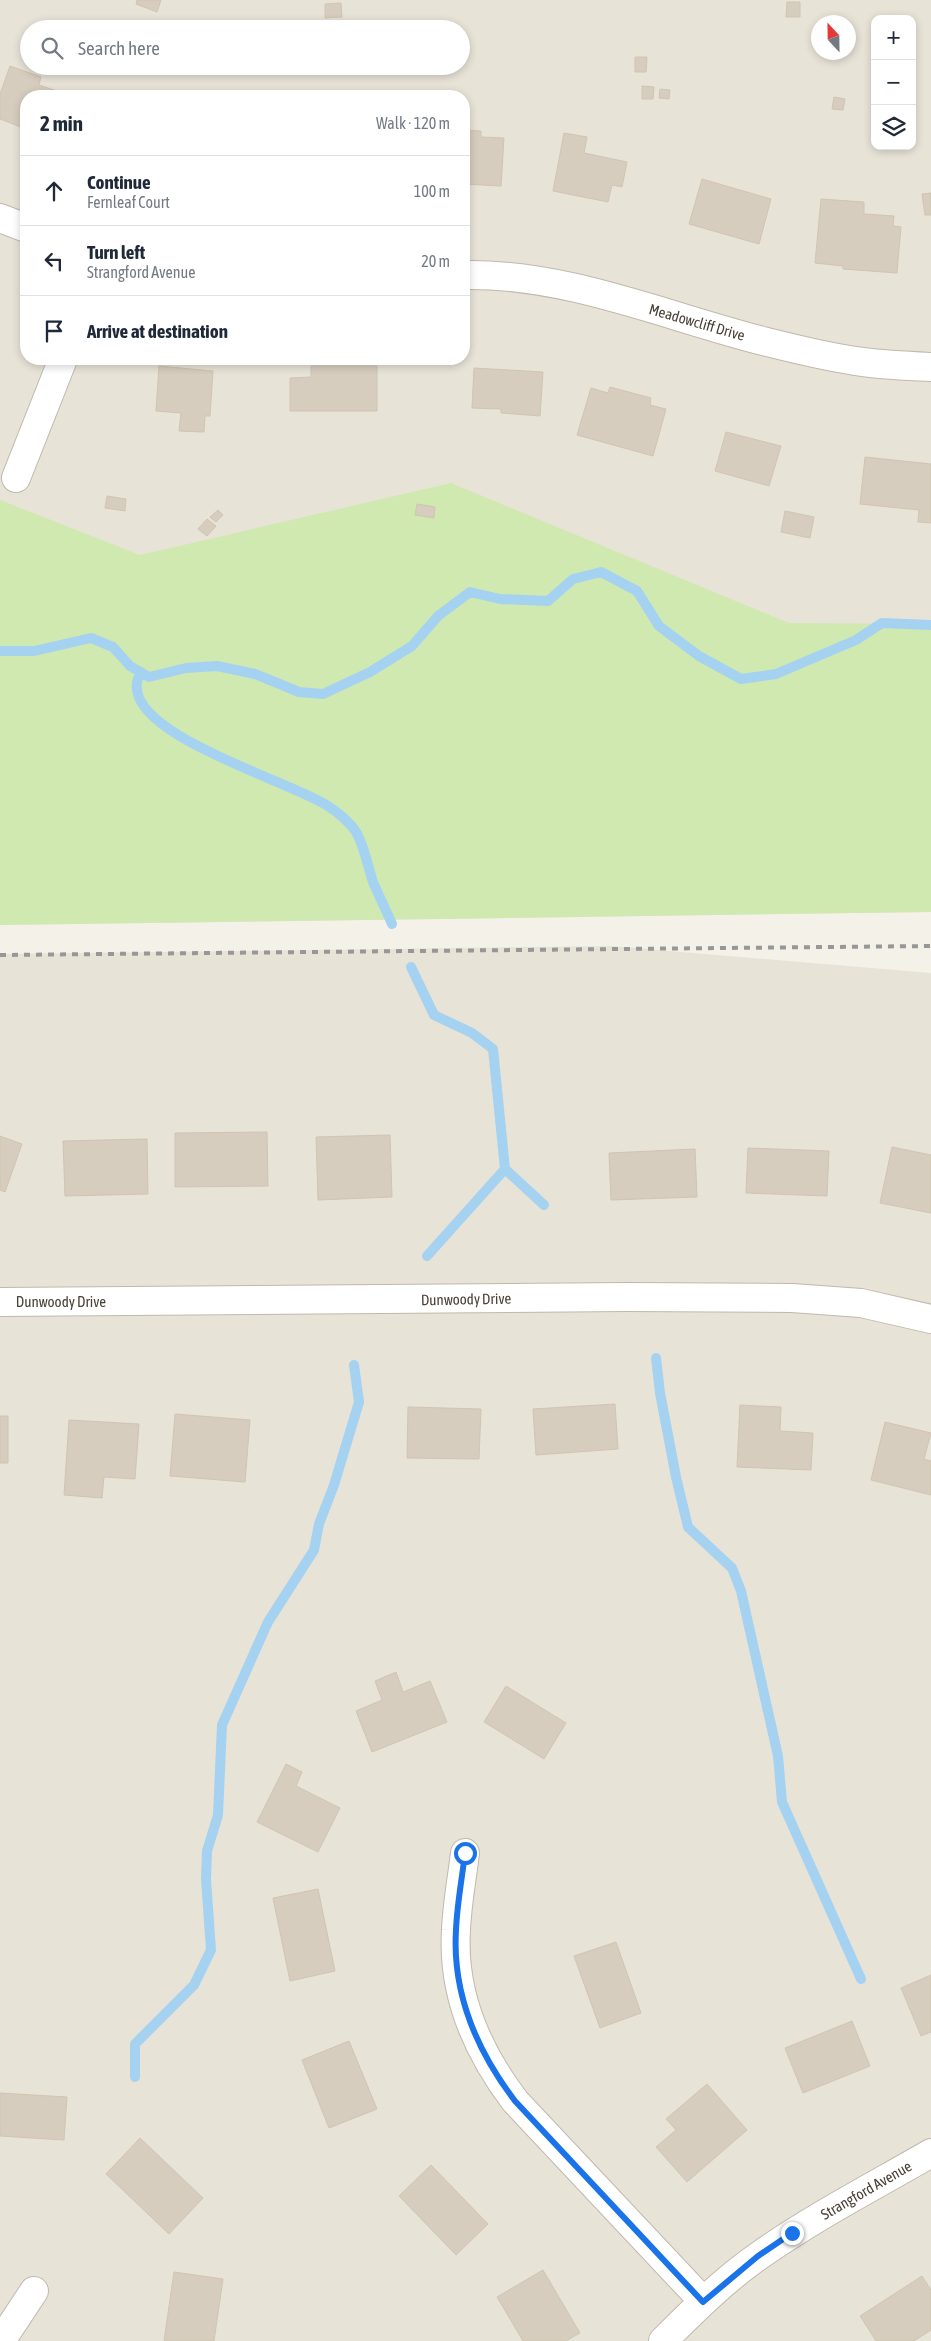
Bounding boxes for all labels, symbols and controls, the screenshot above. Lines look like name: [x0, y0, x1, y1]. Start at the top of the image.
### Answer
north arrow: [811, 15, 856, 60]
map controls: [871, 15, 916, 150]
button: +: [871, 15, 916, 60]
search box: [20, 20, 470, 75]
icon: search: [38, 34, 66, 62]
text: Search here: [78, 37, 160, 59]
button: −: [871, 60, 916, 105]
button: layers: [871, 105, 916, 150]
text: 2 min: [40, 111, 83, 135]
text: Walk · 120 m: [376, 114, 450, 132]
text: Continue: [87, 171, 151, 193]
icon: ahead: [40, 177, 68, 205]
text: 100 m: [414, 182, 450, 200]
text: Fernleaf Court: [87, 193, 170, 211]
text: Turn left: [87, 241, 145, 263]
icon: left: [40, 247, 68, 275]
text: 20 m: [421, 252, 450, 270]
text: Strangford Avenue: [87, 263, 196, 281]
street label: Meadowcliff Drive: [647, 300, 747, 344]
icon: arrive: [40, 317, 68, 345]
text: Arrive at destination: [87, 320, 228, 342]
street label: Dunwoody Drive: [421, 1290, 511, 1308]
street label: Dunwoody Drive: [16, 1293, 106, 1310]
route start: [454, 1842, 477, 1865]
street label: Strangford Avenue: [818, 2157, 914, 2223]
route end: [781, 2222, 804, 2245]

